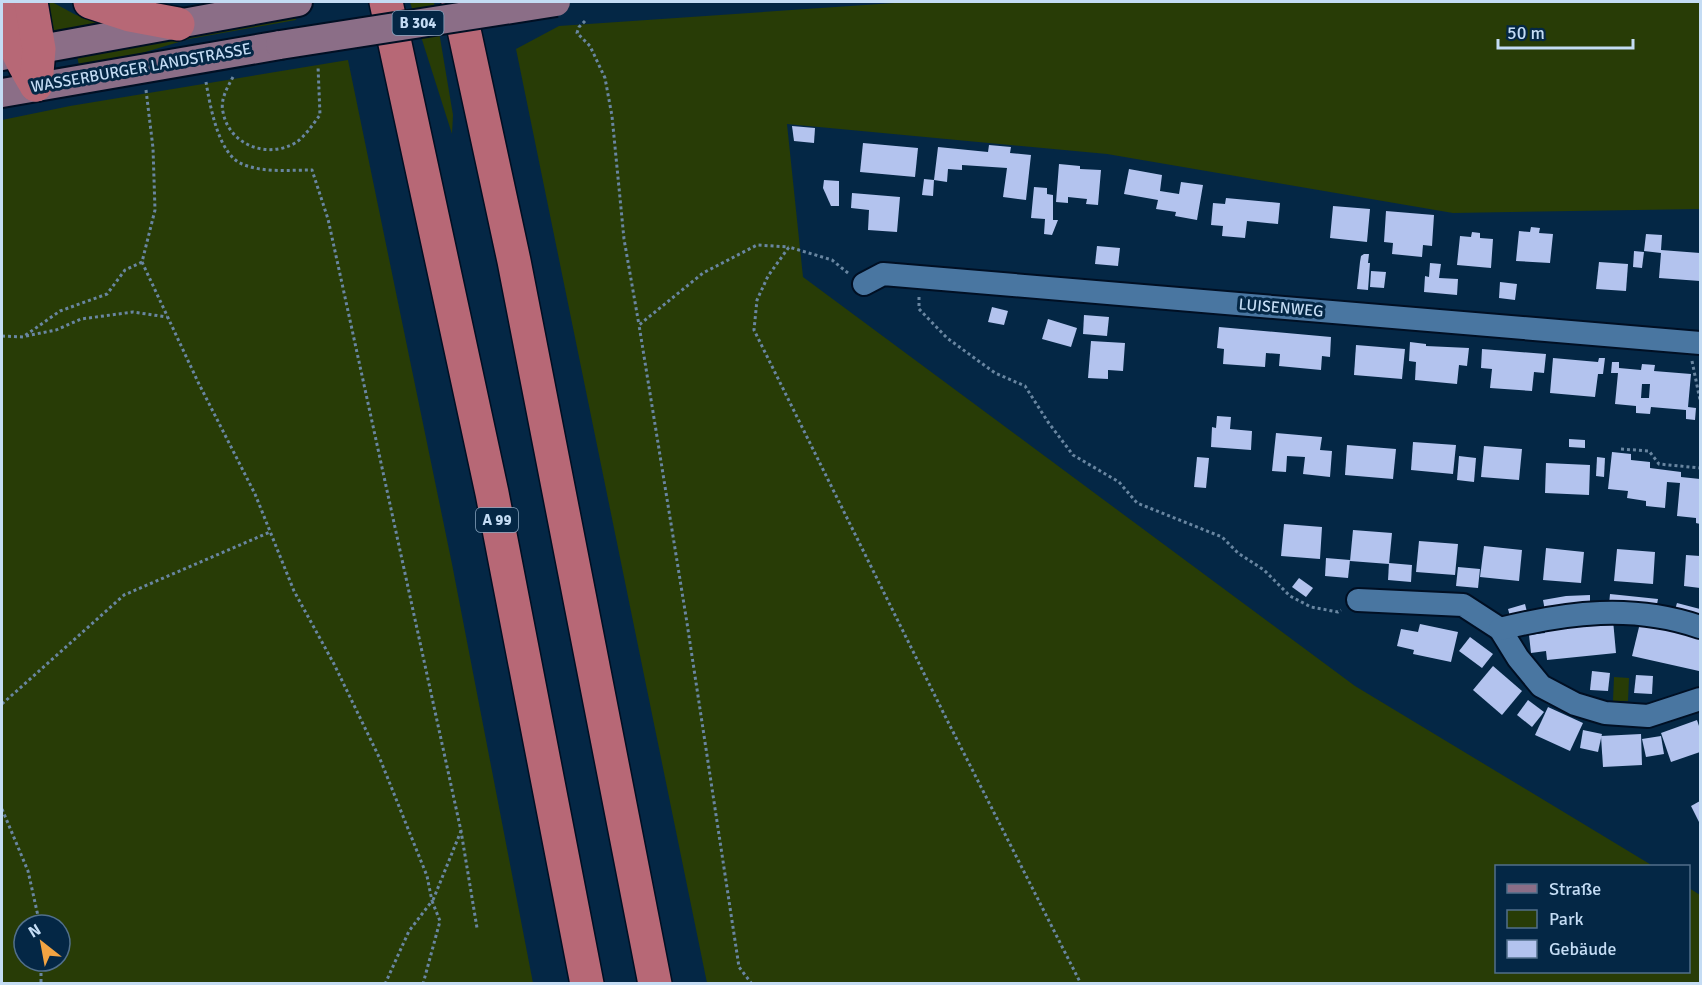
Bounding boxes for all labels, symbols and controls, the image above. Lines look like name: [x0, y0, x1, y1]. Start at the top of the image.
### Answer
road number: B 304: [392, 11, 444, 35]
scale bar: [1498, 12, 1633, 50]
text: 50 m: [1507, 22, 1545, 44]
street label: WASSERBURGER LANDSTRASSE: [29, 39, 253, 97]
street label: LUISENWEG: [1238, 294, 1324, 322]
road number: A 99: [476, 508, 518, 532]
legend: [1495, 865, 1690, 973]
text: Straße: [1549, 878, 1601, 900]
text: Park: [1549, 908, 1584, 930]
north arrow: [12, 913, 72, 973]
text: N: [25, 920, 45, 942]
text: Gebäude: [1549, 938, 1617, 960]

